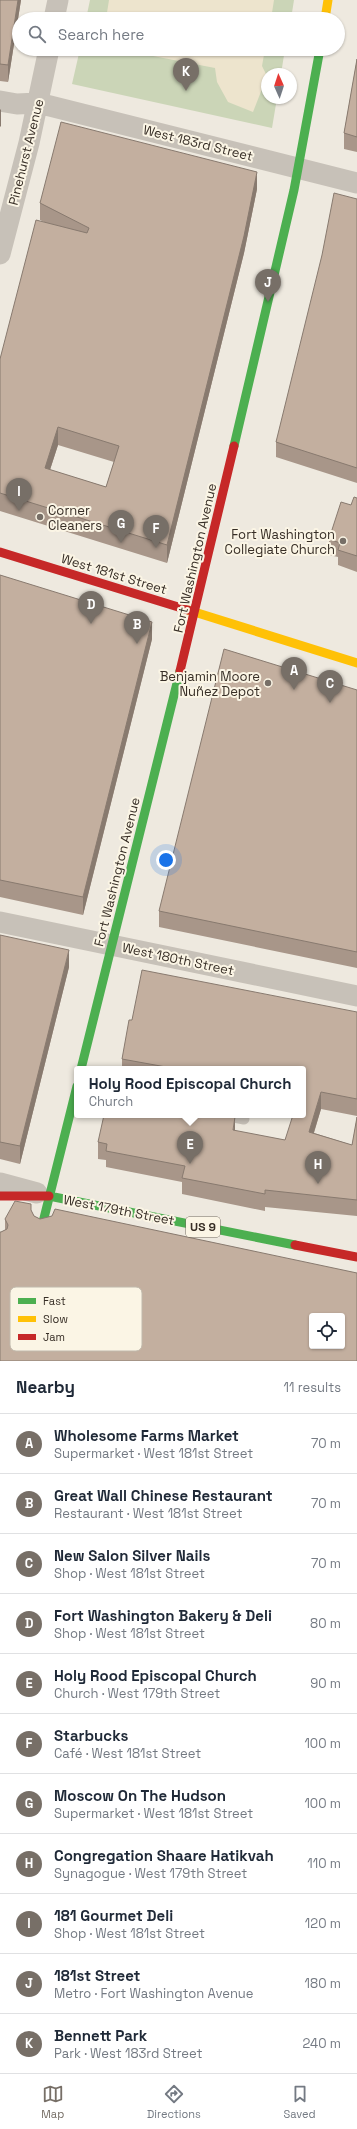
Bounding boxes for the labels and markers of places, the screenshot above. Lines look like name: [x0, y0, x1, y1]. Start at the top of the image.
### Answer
pin: K: [173, 58, 199, 91]
pin: J: [255, 269, 281, 302]
pin: I: [6, 478, 32, 511]
place label: Corner Cleaners: [48, 502, 102, 534]
pin: G: [108, 510, 134, 543]
marker: Corner Cleaners: [35, 512, 45, 522]
pin: F: [143, 515, 169, 548]
place label: Fort Washington Collegiate Church: [225, 526, 335, 558]
marker: Fort Washington Collegiate Church: [338, 536, 348, 546]
pin: D: [78, 591, 104, 624]
pin: B: [124, 611, 150, 644]
pin: A: [281, 657, 307, 690]
place label: Benjamin Moore Nuñez Depot: [160, 668, 260, 700]
pin: C: [317, 670, 343, 703]
marker: Benjamin Moore Nuñez Depot: [263, 678, 273, 688]
pin: E: [177, 1131, 203, 1164]
pin: H: [305, 1151, 331, 1184]

